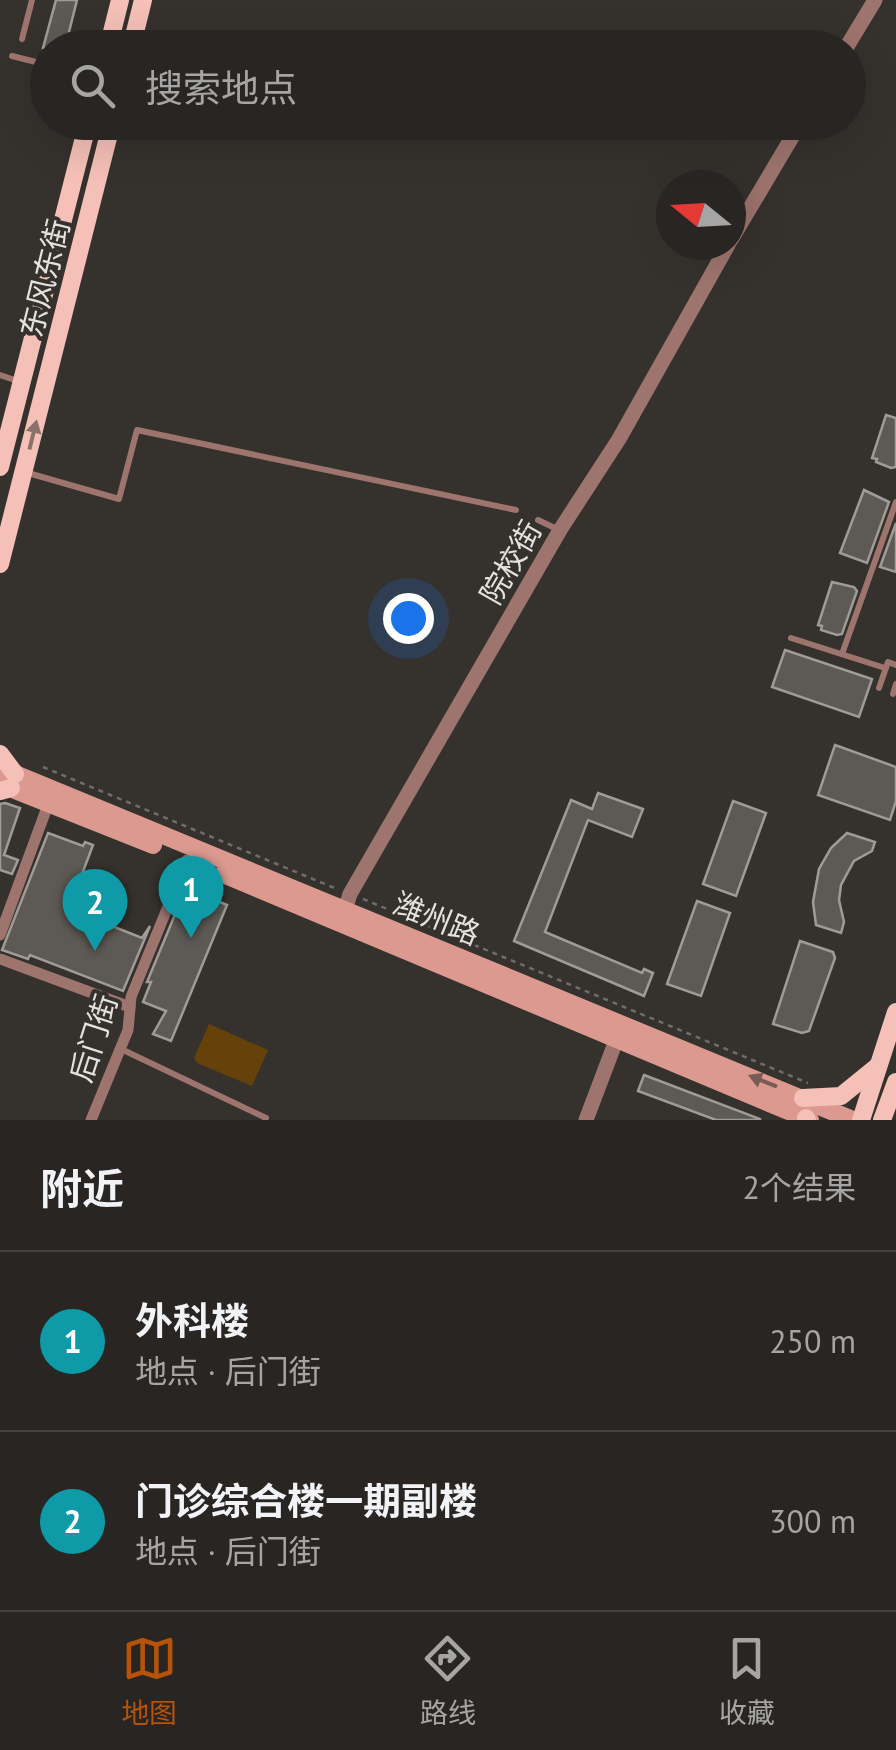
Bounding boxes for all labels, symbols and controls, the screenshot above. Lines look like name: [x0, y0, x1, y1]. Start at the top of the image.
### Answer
search box: [30, 30, 866, 140]
icon: search: [65, 58, 120, 113]
text: 搜索地点: [145, 63, 297, 112]
north arrow: [656, 170, 746, 260]
street label: 东风东街: [11, 215, 77, 341]
one-way arrow: [25, 419, 41, 450]
street label: 院校街: [471, 513, 549, 611]
your location: [383, 593, 434, 644]
pin: 1: [158, 856, 224, 938]
pin: 2: [62, 868, 128, 951]
street label: 潍州路: [388, 883, 486, 953]
street label: 后门街: [61, 989, 125, 1087]
one-way arrow: [748, 1073, 778, 1089]
text: 附近: [40, 1161, 124, 1216]
text: 2个结果: [743, 1166, 856, 1208]
text: 外科楼: [135, 1296, 249, 1345]
text: 1: [63, 1320, 82, 1362]
text: 250 m: [769, 1320, 856, 1362]
text: 地点 · 后门街: [135, 1350, 321, 1392]
text: 门诊综合楼一期副楼: [135, 1476, 477, 1525]
text: 2: [63, 1500, 82, 1542]
text: 300 m: [769, 1500, 856, 1542]
text: 地点 · 后门街: [135, 1530, 321, 1572]
tab: 地图: [121, 1631, 177, 1731]
tab: 路线: [420, 1631, 476, 1731]
tab: 收藏: [719, 1631, 775, 1731]

